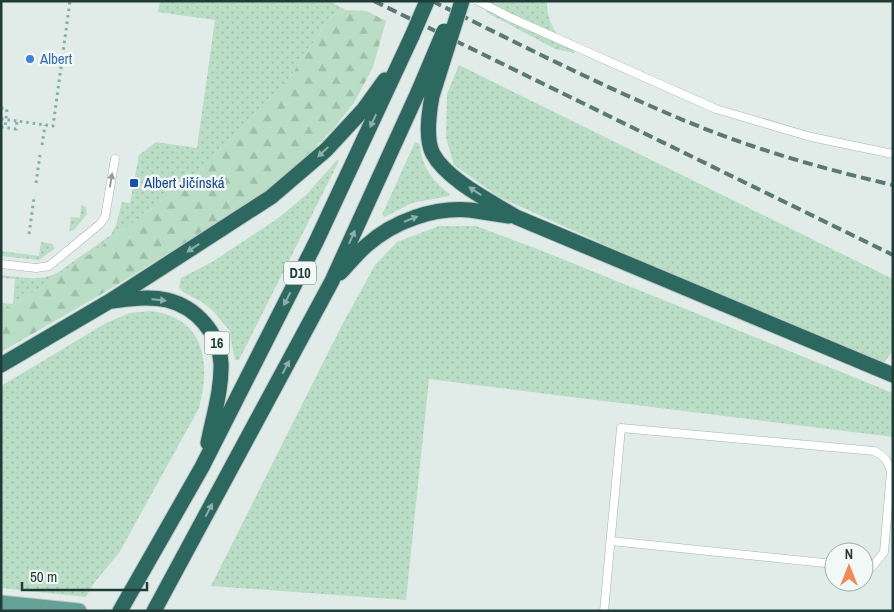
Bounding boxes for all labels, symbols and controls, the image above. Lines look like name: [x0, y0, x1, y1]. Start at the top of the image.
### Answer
place label: Albert: [39, 48, 73, 69]
marker: Albert: [24, 53, 36, 65]
one-way arrow: [369, 114, 377, 128]
one-way arrow: [317, 146, 329, 157]
one-way arrow: [108, 172, 116, 188]
place label: Albert Jičínská: [143, 172, 225, 193]
marker: Albert Jičínská: [128, 177, 140, 189]
one-way arrow: [468, 187, 482, 196]
one-way arrow: [403, 215, 418, 223]
one-way arrow: [349, 230, 357, 244]
one-way arrow: [186, 243, 199, 252]
road number: D10: [284, 262, 316, 284]
one-way arrow: [283, 292, 291, 306]
one-way arrow: [151, 296, 167, 304]
road number: 16: [204, 332, 230, 354]
one-way arrow: [282, 360, 290, 374]
one-way arrow: [205, 503, 213, 518]
north arrow: [824, 542, 874, 592]
text: N: [845, 545, 853, 563]
scale bar: [22, 560, 148, 592]
text: 50 m: [30, 566, 57, 587]

